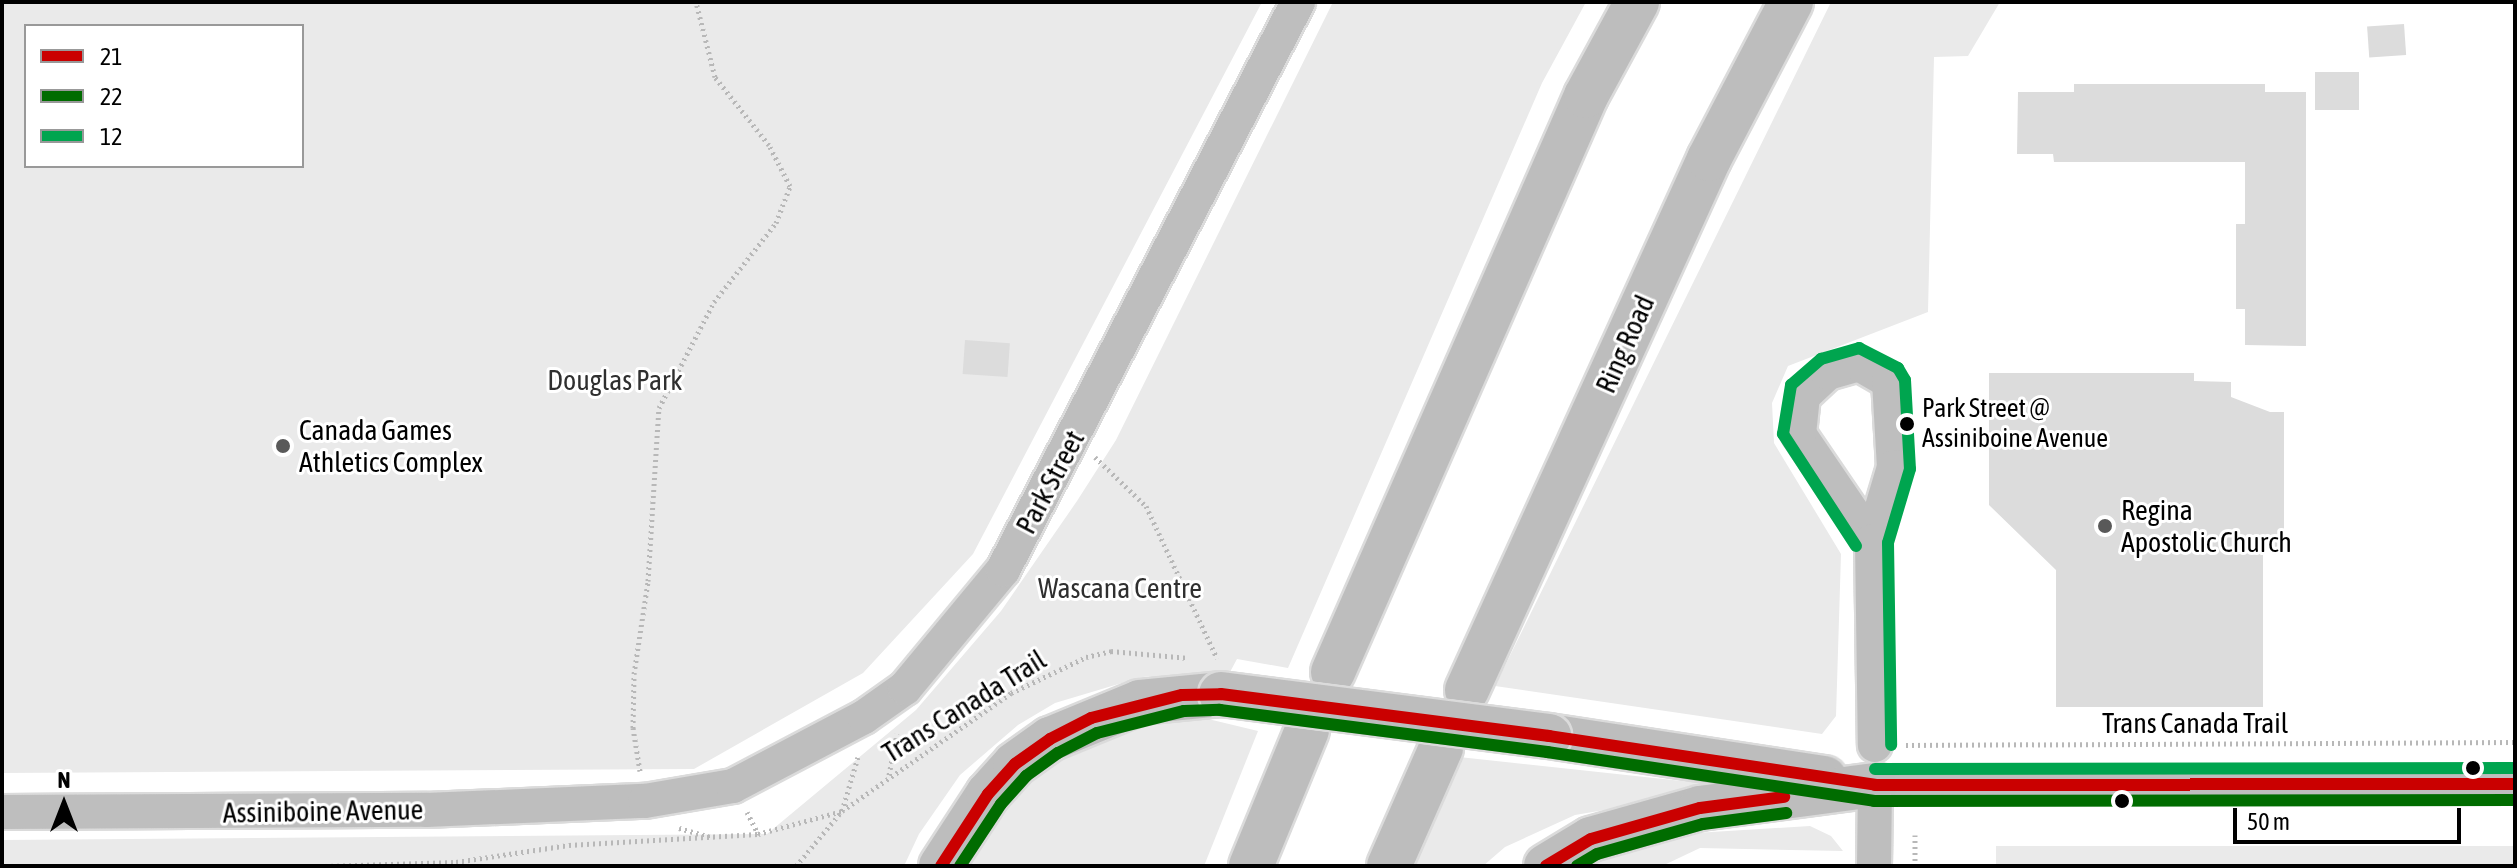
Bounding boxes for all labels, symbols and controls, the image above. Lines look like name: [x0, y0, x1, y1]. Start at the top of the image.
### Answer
legend: [24, 24, 304, 168]
text: 21: [100, 43, 123, 70]
text: 22: [100, 83, 123, 110]
text: 12: [100, 123, 123, 150]
street label: Ring Road: [1589, 290, 1661, 398]
park label: Douglas Park: [547, 363, 683, 397]
place label: Park Street @ Assiniboine Avenue: [1922, 393, 2108, 454]
place label: Canada Games Athletics Complex: [299, 413, 483, 479]
marker: Park Street @ Assiniboine Avenue: [1899, 416, 1915, 432]
street label: Park Street: [1009, 425, 1091, 539]
marker: Canada Games Athletics Complex: [274, 437, 292, 455]
place label: Regina Apostolic Church: [2121, 493, 2292, 559]
marker: Regina Apostolic Church: [2096, 517, 2114, 535]
park label: Wascana Centre: [1038, 571, 1202, 605]
street label: Trans Canada Trail: [876, 642, 1052, 770]
street label: Trans Canada Trail: [2102, 706, 2288, 740]
unlabelled marker: [2465, 760, 2481, 776]
north arrow: [24, 764, 104, 844]
text: N: [58, 767, 70, 793]
street label: Assiniboine Avenue: [222, 792, 424, 830]
scale bar: [2237, 792, 2465, 842]
unlabelled marker: [2114, 793, 2130, 809]
text: 50 m: [2247, 808, 2290, 835]

